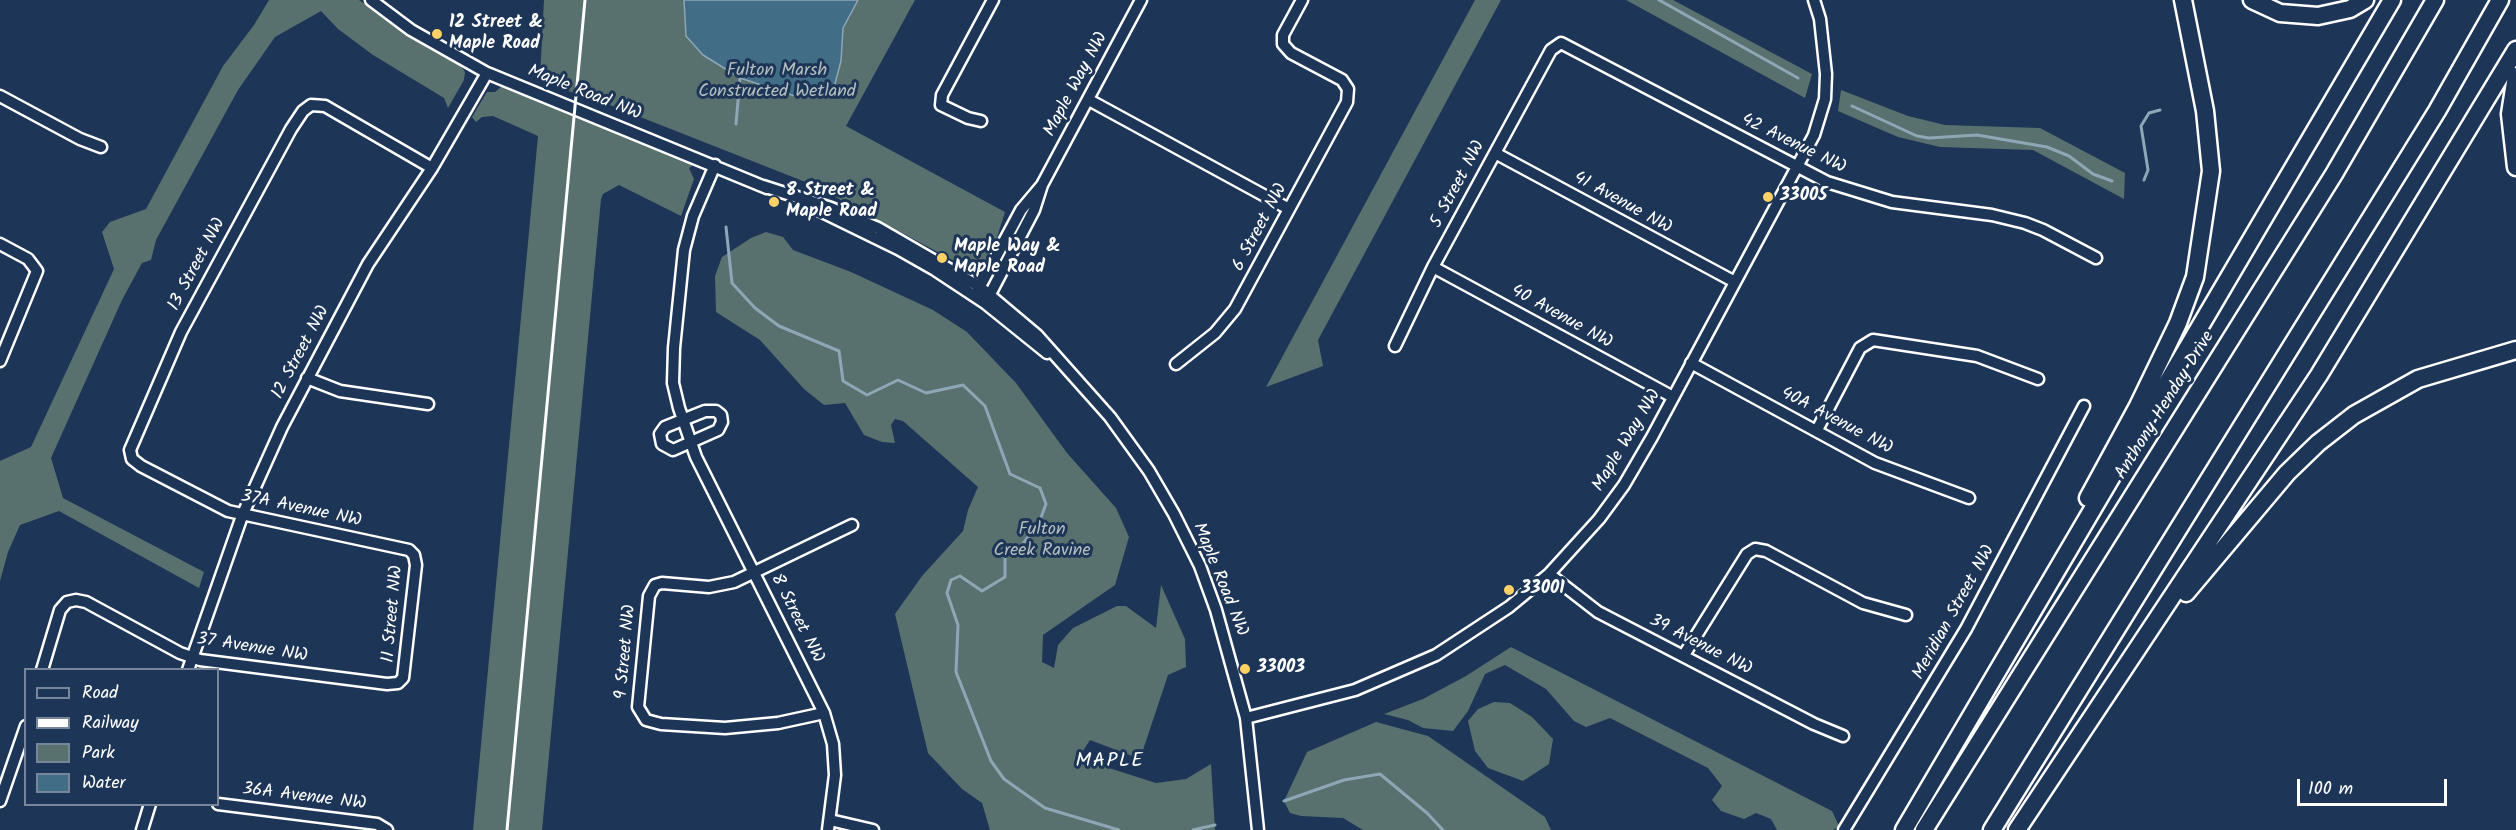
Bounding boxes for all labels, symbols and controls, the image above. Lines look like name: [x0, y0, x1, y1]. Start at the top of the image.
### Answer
place label: 12 Street & Maple Road: [449, 13, 543, 56]
marker: 12 Street & Maple Road: [430, 27, 444, 41]
street label: Maple Way NW: [1040, 29, 1114, 141]
street label: Maple Road NW: [524, 61, 644, 127]
park label: Fulton Marsh Constructed Wetland: [698, 61, 856, 104]
street label: 42 Avenue NW: [1737, 110, 1849, 180]
street label: 5 Street NW: [1427, 138, 1491, 232]
street label: 41 Avenue NW: [1569, 168, 1675, 240]
street label: 6 Street NW: [1229, 180, 1293, 276]
place label: 8 Street & Maple Road: [786, 181, 877, 224]
place label: 33005: [1780, 186, 1827, 208]
marker: 33005: [1761, 190, 1775, 204]
marker: 8 Street & Maple Road: [767, 195, 781, 209]
street label: 13 Street NW: [164, 215, 232, 315]
place label: Maple Way & Maple Road: [954, 237, 1061, 280]
marker: Maple Way & Maple Road: [935, 251, 949, 265]
street label: 40 Avenue NW: [1507, 281, 1615, 355]
street label: 12 Street NW: [268, 303, 336, 403]
street label: Anthony Henday Drive: [2112, 328, 2220, 484]
street label: 40A Avenue NW: [1776, 383, 1896, 461]
street label: Maple Way NW: [1589, 386, 1667, 496]
street label: 37A Avenue NW: [238, 487, 364, 533]
park label: Fulton Creek Ravine: [993, 520, 1091, 562]
street label: Maple Road NW: [1186, 520, 1252, 640]
street label: Meridian Street NW: [1909, 542, 2001, 684]
street label: 11 Street NW: [379, 564, 409, 664]
street label: 8 Street NW: [764, 571, 828, 667]
place label: 33001: [1521, 579, 1565, 601]
marker: 33001: [1502, 583, 1516, 597]
street label: 9 Street NW: [612, 604, 642, 700]
street label: 39 Avenue NW: [1645, 611, 1755, 681]
street label: 37 Avenue NW: [195, 630, 309, 668]
place label: 33003: [1257, 658, 1305, 680]
marker: 33003: [1238, 662, 1252, 676]
legend: [24, 668, 219, 806]
text: Road: [82, 679, 118, 708]
text: Railway: [82, 709, 139, 738]
text: Park: [82, 739, 115, 768]
district label: MAPLE: [1076, 751, 1144, 775]
scale bar: [2300, 767, 2450, 805]
text: Water: [82, 769, 126, 798]
text: 100 m: [2308, 775, 2353, 804]
street label: 36A Avenue NW: [241, 780, 367, 816]

